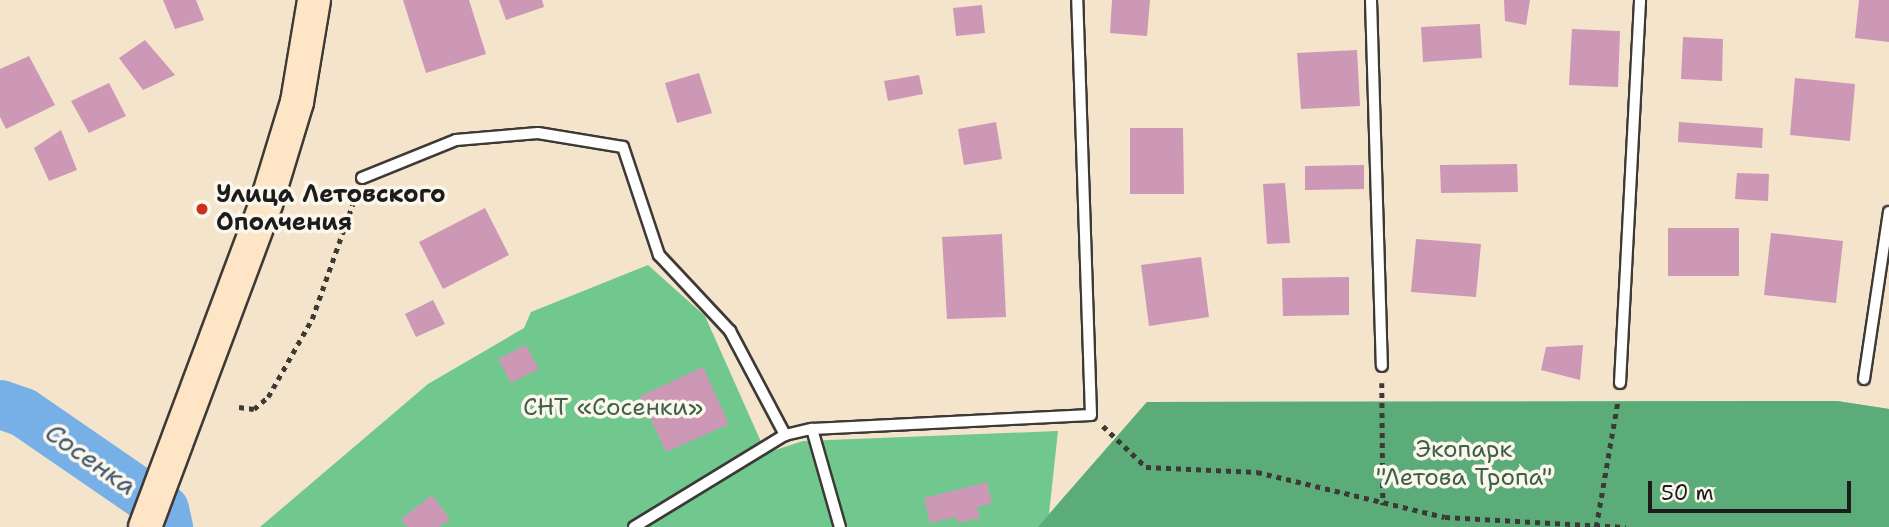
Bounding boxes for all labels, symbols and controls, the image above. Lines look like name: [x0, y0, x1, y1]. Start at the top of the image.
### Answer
place label: Улица Летовского Ополчения: [216, 181, 446, 237]
marker: Улица Летовского Ополчения: [194, 201, 210, 217]
park label: СНТ «Сосенки»: [523, 394, 703, 422]
water label: Сосенка: [39, 416, 143, 502]
park label: Экопарк "Летова Тропа": [1376, 436, 1552, 492]
scale bar: [1651, 468, 1854, 512]
text: 50 m: [1661, 479, 1714, 507]

